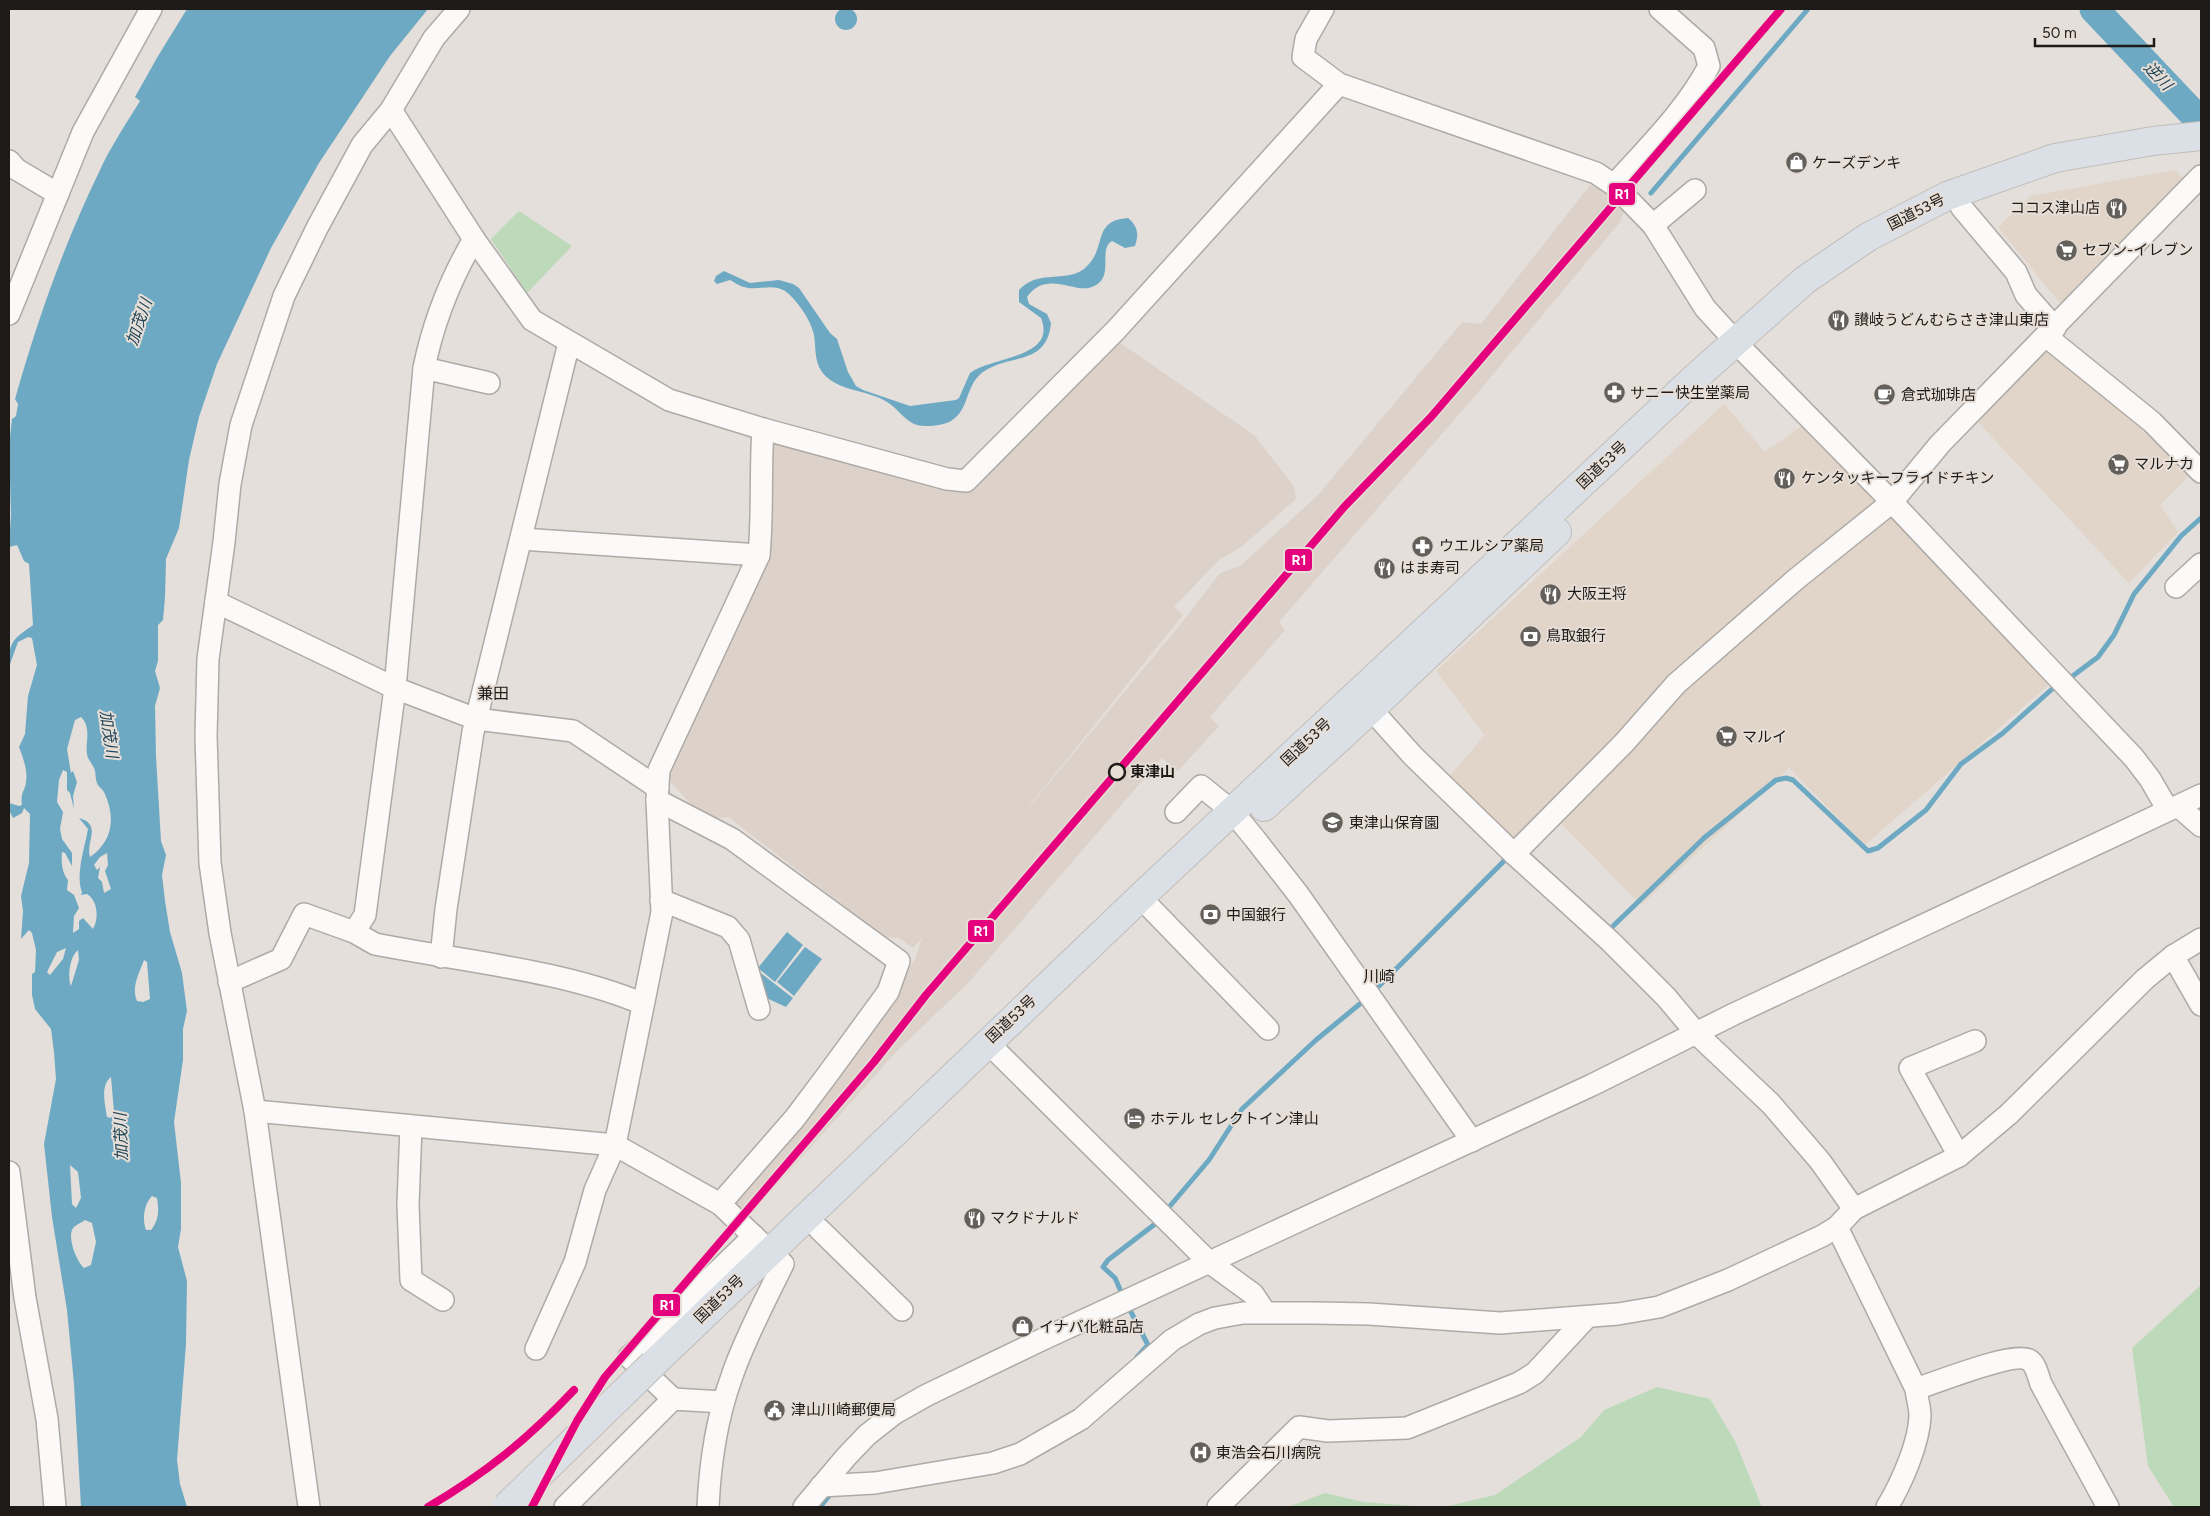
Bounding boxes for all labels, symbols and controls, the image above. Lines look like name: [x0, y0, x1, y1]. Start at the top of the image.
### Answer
scale bar: [2035, 15, 2154, 47]
text: 50 m: [2042, 24, 2077, 42]
water label: 逆川: [2140, 58, 2177, 96]
shop icon: ケーズデンキ: [1784, 151, 1808, 175]
place label: ケーズデンキ: [1812, 154, 1901, 172]
line badge: R1: [1608, 182, 1636, 206]
text: R1: [1615, 186, 1629, 203]
street label: 国道53号: [1884, 190, 1948, 234]
restaurant icon: ココス津山店: [2104, 196, 2128, 220]
place label: ココス津山店: [2010, 199, 2100, 217]
supermarket icon: セブン-イレブン: [2054, 238, 2078, 262]
place label: セブン-イレブン: [2082, 241, 2193, 259]
water label: 加茂川: [122, 294, 156, 348]
restaurant icon: 讃岐うどんむらさき津山東店: [1826, 308, 1850, 332]
place label: 讃岐うどんむらさき津山東店: [1854, 311, 2049, 329]
pharmacy icon: サニー快生堂薬局: [1602, 381, 1626, 405]
cafe icon: 倉式珈琲店: [1873, 383, 1897, 407]
place label: サニー快生堂薬局: [1630, 384, 1750, 402]
place label: 倉式珈琲店: [1901, 386, 1976, 404]
street label: 国道53号: [1573, 437, 1631, 493]
supermarket icon: マルナカ: [2106, 452, 2130, 476]
place label: マルナカ: [2134, 455, 2194, 473]
restaurant icon: ケンタッキーフライドチキン: [1773, 466, 1797, 490]
place label: ケンタッキーフライドチキン: [1801, 469, 1994, 487]
pharmacy icon: ウエルシア薬局: [1411, 534, 1435, 558]
place label: ウエルシア薬局: [1439, 537, 1544, 555]
line badge: R1: [1284, 548, 1313, 572]
text: R1: [1292, 552, 1306, 569]
restaurant icon: はま寿司: [1372, 556, 1396, 580]
place label: はま寿司: [1400, 559, 1460, 577]
restaurant icon: 大阪王将: [1539, 582, 1563, 606]
place label: 大阪王将: [1567, 585, 1627, 603]
bank icon: 鳥取銀行: [1518, 624, 1542, 648]
place label: 鳥取銀行: [1546, 627, 1606, 645]
district label: 兼田: [477, 684, 509, 703]
water label: 加茂川: [96, 709, 122, 761]
street label: 国道53号: [1277, 714, 1335, 770]
supermarket icon: マルイ: [1714, 725, 1738, 749]
place label: マルイ: [1742, 728, 1787, 746]
marker: 東津山: [1108, 763, 1126, 781]
place label: 東津山: [1130, 763, 1175, 781]
school or university icon: 東津山保育園: [1321, 811, 1345, 835]
place label: 東津山保育園: [1349, 814, 1439, 832]
bank icon: 中国銀行: [1198, 903, 1222, 927]
place label: 中国銀行: [1226, 906, 1286, 924]
line badge: R1: [967, 919, 995, 943]
text: R1: [974, 923, 988, 940]
district label: 川崎: [1363, 967, 1395, 986]
street label: 国道53号: [982, 991, 1040, 1047]
hotel icon: ホテル セレクトイン津山: [1122, 1107, 1146, 1131]
place label: ホテル セレクトイン津山: [1150, 1110, 1319, 1128]
water label: 加茂川: [111, 1111, 131, 1161]
restaurant icon: マクドナルド: [962, 1206, 986, 1230]
place label: マクドナルド: [990, 1209, 1080, 1227]
street label: 国道53号: [691, 1271, 747, 1327]
line badge: R1: [652, 1293, 681, 1317]
text: R1: [660, 1297, 674, 1314]
shop icon: イナバ化粧品店: [1011, 1315, 1035, 1339]
place label: イナバ化粧品店: [1039, 1318, 1144, 1336]
public building icon: 津山川崎郵便局: [763, 1398, 787, 1422]
place label: 津山川崎郵便局: [791, 1401, 896, 1419]
hospital icon: 東浩会石川病院: [1188, 1441, 1212, 1465]
place label: 東浩会石川病院: [1216, 1444, 1321, 1462]

